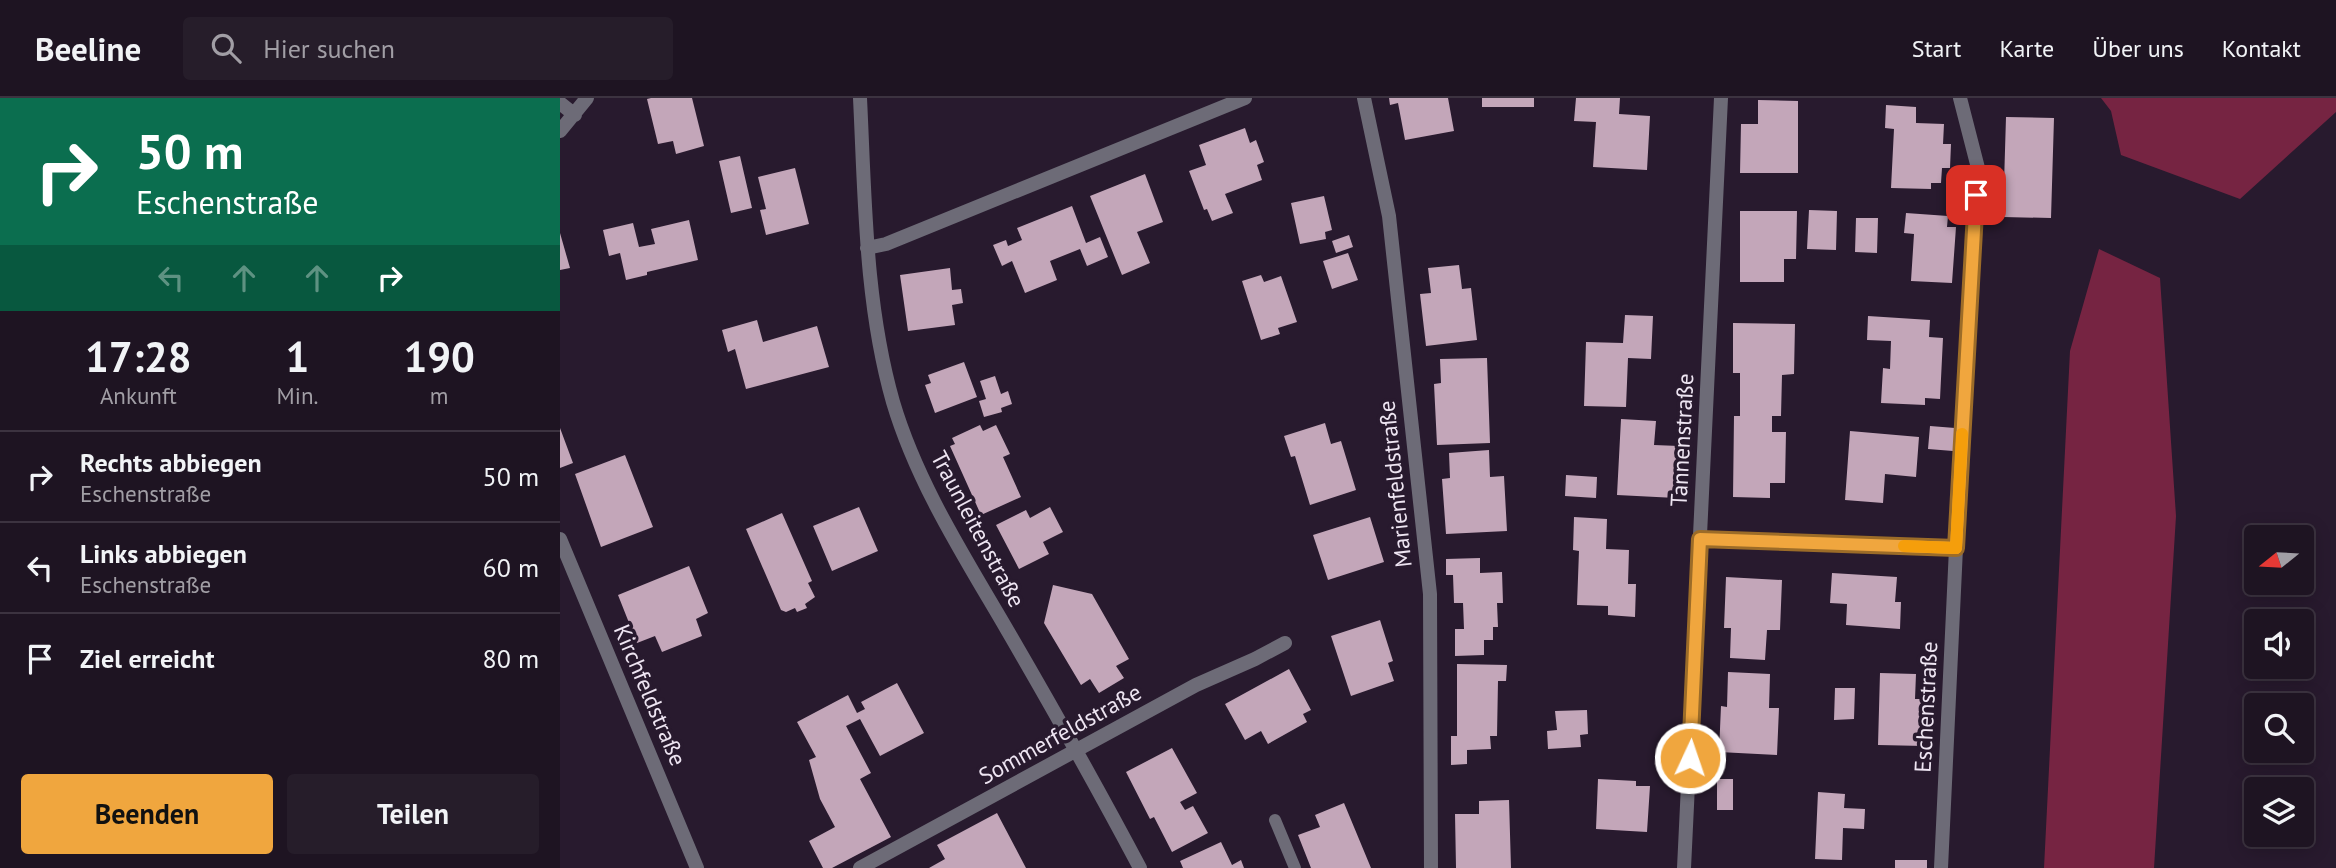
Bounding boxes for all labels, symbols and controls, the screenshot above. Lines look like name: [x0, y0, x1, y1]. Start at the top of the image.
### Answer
search box: [183, 17, 673, 80]
text: Beeline: [35, 27, 141, 70]
icon: search: [207, 29, 245, 67]
text: Hier suchen: [263, 32, 395, 65]
text: Start: [1912, 33, 1961, 64]
text: Karte: [1999, 33, 2054, 64]
text: Über uns: [2092, 33, 2184, 64]
text: Kontakt: [2222, 33, 2301, 64]
text: 50 m: [136, 119, 243, 183]
icon: right: [21, 126, 112, 217]
pin: [1946, 165, 2006, 225]
icon: arrive: [1957, 176, 1995, 214]
text: Eschenstraße: [136, 181, 319, 223]
icon: left: [152, 259, 190, 297]
icon: ahead: [225, 259, 263, 297]
icon: ahead: [298, 259, 336, 297]
icon: right: [371, 259, 409, 297]
text: 17:28: [85, 329, 192, 384]
text: 1: [286, 329, 309, 384]
text: 190: [403, 329, 475, 384]
street label: Tannenstraße: [1664, 373, 1699, 507]
text: Ankunft: [100, 381, 177, 410]
text: Min.: [277, 381, 318, 410]
text: m: [430, 381, 449, 410]
street label: Marienfeldstraße: [1371, 399, 1418, 569]
text: Rechts abbiegen: [80, 446, 262, 479]
street label: Traunleitenstraße: [925, 446, 1032, 612]
icon: right: [21, 458, 59, 496]
text: 50 m: [483, 460, 539, 493]
text: Eschenstraße: [80, 479, 211, 508]
north arrow: [2244, 525, 2314, 595]
map controls: [2244, 525, 2314, 847]
text: Links abbiegen: [80, 537, 247, 570]
icon: left: [21, 549, 59, 587]
text: 60 m: [483, 551, 539, 584]
text: Eschenstraße: [80, 570, 211, 599]
button: sound: [2244, 609, 2314, 679]
street label: Kirchfeldstraße: [608, 620, 693, 770]
icon: arrive: [21, 640, 59, 678]
street label: Eschenstraße: [1908, 641, 1943, 773]
text: Ziel erreicht: [80, 642, 215, 675]
text: 80 m: [483, 642, 539, 675]
street label: Sommerfeldstraße: [973, 677, 1146, 790]
button: search: [2244, 693, 2314, 763]
position arrow: [1653, 721, 1727, 795]
button: Beenden: [21, 774, 273, 854]
button: Teilen: [287, 774, 539, 854]
button: layers: [2244, 777, 2314, 847]

